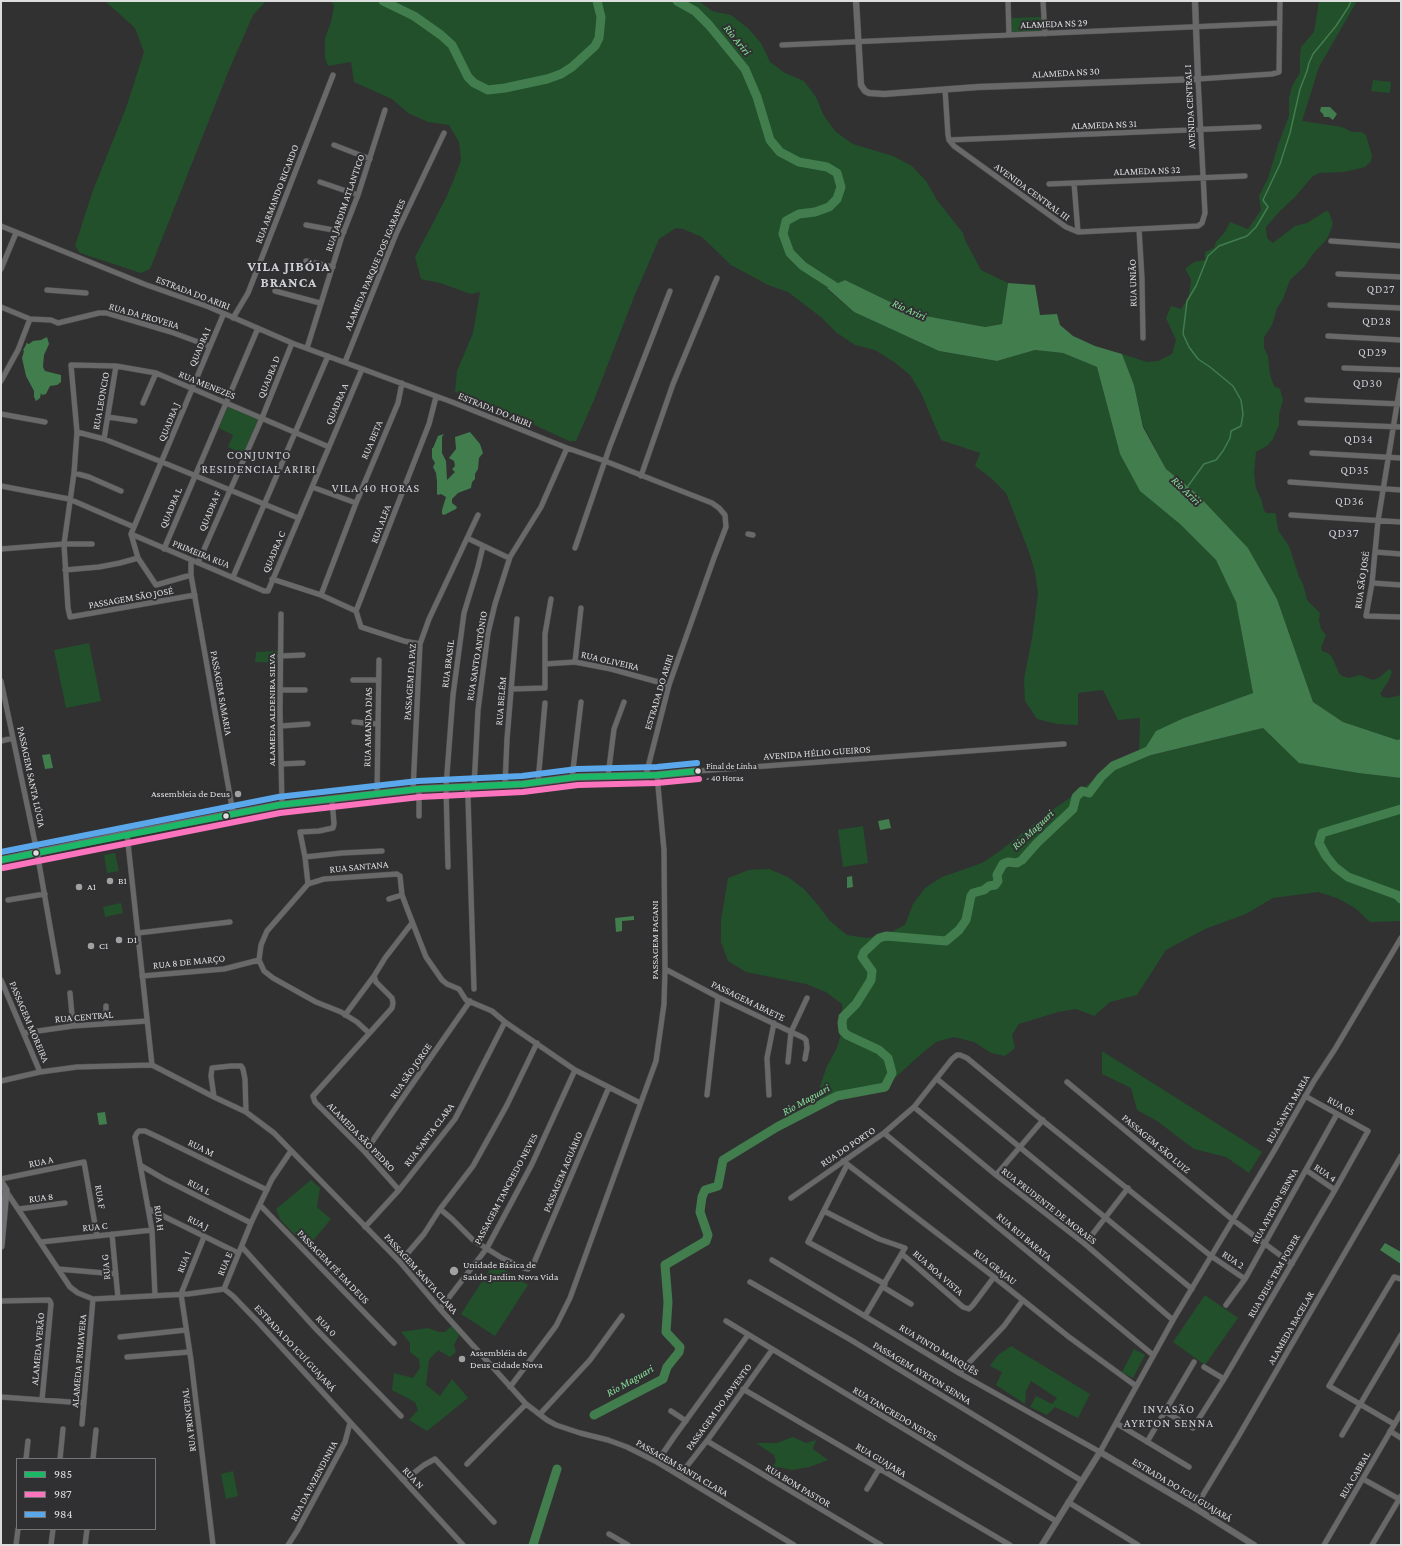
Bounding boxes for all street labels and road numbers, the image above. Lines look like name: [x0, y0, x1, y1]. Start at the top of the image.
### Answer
street label: ALAMEDA NS 29: [1020, 17, 1088, 31]
street label: AVENIDA CENTRAL I: [1182, 64, 1198, 150]
street label: ALAMEDA NS 30: [1032, 65, 1100, 81]
street label: ALAMEDA NS 31: [1071, 118, 1137, 132]
street label: RUA ARMANDO RICARDO: [253, 143, 301, 245]
street label: RUA JARDIM ATLANTICO: [323, 153, 367, 253]
street label: AVENIDA CENTRAL III: [992, 161, 1072, 223]
street label: ALAMEDA NS 32: [1113, 164, 1181, 178]
street label: ALAMEDA PARQUE DOS IGARAPES: [342, 197, 408, 333]
street label: RUA UNIÃO: [1127, 259, 1139, 307]
street label: ESTRADA DO ARIRI: [154, 273, 232, 313]
street label: RUA DA PROVERA: [107, 300, 181, 332]
street label: QUADRA I: [186, 326, 214, 368]
street label: QUADRA D: [255, 354, 283, 400]
street label: RUA MENEZES: [177, 368, 237, 402]
street label: RUA LEONCIO: [90, 371, 112, 431]
street label: QUADRA A: [323, 381, 351, 427]
street label: ESTRADA DO ARIRI: [456, 390, 534, 430]
street label: QUADRA J: [156, 401, 182, 443]
street label: RUA BETA: [358, 419, 386, 461]
street label: QUADRA L: [157, 486, 185, 530]
street label: QUADRA F: [196, 489, 224, 533]
street label: RUA ALFA: [368, 503, 394, 545]
street label: QUADRA C: [260, 529, 288, 575]
street label: PRIMEIRA RUA: [171, 537, 231, 571]
street label: RUA SÃO JOSÉ: [1352, 550, 1372, 610]
street label: PASSAGEM SÃO JOSÉ: [88, 585, 174, 611]
street label: RUA SANTO ANTÔNIO: [464, 610, 490, 702]
street label: RUA BRASIL: [439, 639, 457, 689]
street label: PASSAGEM DA PAZ: [401, 643, 419, 721]
street label: RUA OLIVEIRA: [580, 649, 640, 673]
street label: PASSAGEM SAMARIA: [208, 650, 234, 736]
street label: ESTRADA DO ARIRI: [642, 653, 676, 731]
street label: ALAMEDA ALDENIRA SILVA: [266, 654, 278, 766]
street label: RUA BELÉM: [493, 676, 509, 726]
street label: RUA AMANDA DIAS: [361, 687, 375, 767]
street label: PASSAGEM SANTA LÚCIA: [14, 725, 48, 829]
street label: AVENIDA HÉLIO GUEIROS: [763, 743, 871, 763]
street label: RUA SANTANA: [329, 858, 389, 876]
street label: PASSAGEM PAGANI: [649, 900, 661, 980]
street label: RUA 8 DE MARÇO: [152, 952, 226, 972]
street label: PASSAGEM ABAETE: [709, 978, 787, 1024]
street label: PASSAGEM MOREIRA: [6, 980, 52, 1064]
street label: RUA CENTRAL: [54, 1008, 114, 1026]
street label: RUA SÃO JORGE: [387, 1041, 435, 1101]
street label: RUA SANTA MARIA: [1264, 1073, 1312, 1145]
street label: RUA 05: [1325, 1094, 1357, 1118]
street label: ALAMEDA SÃO PEDRO: [325, 1100, 397, 1174]
street label: RUA SANTA CLARA: [401, 1101, 457, 1169]
street label: PASSAGEM SÃO LUIZ: [1119, 1112, 1193, 1176]
street label: RUA DO PORTO: [818, 1124, 878, 1170]
street label: PASSAGEM AGUÁRIO: [541, 1130, 585, 1214]
street label: PASSAGEM TANCREDO NEVES: [472, 1131, 540, 1247]
street label: RUA M: [186, 1137, 216, 1159]
street label: RUA A: [28, 1154, 54, 1170]
street label: RUA 4: [1312, 1161, 1338, 1185]
street label: RUA PRUDENTE DE MORAES: [999, 1165, 1099, 1247]
street label: RUA AYRTON SENNA: [1249, 1166, 1301, 1246]
street label: RUA L: [185, 1176, 213, 1198]
street label: RUA F: [92, 1184, 108, 1210]
street label: RUA 8: [28, 1191, 54, 1205]
street label: RUA H: [151, 1204, 167, 1232]
street label: RUA RUI BARATA: [994, 1210, 1054, 1264]
street label: RUA J: [185, 1213, 211, 1233]
street label: RUA C: [82, 1220, 108, 1234]
street label: PASSAGEM FÉ EM DEUS: [295, 1227, 371, 1307]
street label: PASSAGEM SANTA CLARA: [382, 1231, 460, 1317]
street label: RUA DEUS TEM PODER: [1245, 1232, 1303, 1320]
street label: RUA GRAJAU: [971, 1246, 1019, 1288]
street label: RUA BOA VISTA: [910, 1248, 966, 1298]
street label: RUA 2: [1220, 1248, 1246, 1272]
street label: RUA I: [174, 1249, 194, 1275]
street label: RUA E: [215, 1250, 235, 1278]
street label: RUA G: [99, 1254, 113, 1280]
street label: ALAMEDA BACELAR: [1265, 1289, 1317, 1367]
street label: ESTRADA DO ICUÍ GUAJARÁ: [252, 1302, 338, 1394]
street label: ALAMEDA VERÃO: [29, 1312, 47, 1386]
street label: RUA 0: [313, 1313, 339, 1339]
street label: ALAMEDA PRIMAVERA: [69, 1314, 89, 1408]
street label: RUA PINTO MARQUÊS: [897, 1322, 981, 1378]
street label: PASSAGEM AYRTON SENNA: [871, 1339, 973, 1407]
street label: PASSAGEM DO ADVENTO: [683, 1361, 755, 1453]
street label: RUA TANCREDO NEVES: [851, 1384, 939, 1444]
street label: RUA PRINCIPAL: [179, 1388, 199, 1452]
street label: PASSAGEM SANTA CLARA: [634, 1437, 730, 1499]
street label: RUA DA FAZENDINHA: [288, 1439, 340, 1523]
street label: RUA GUAJARA: [853, 1440, 909, 1480]
street label: RUA CABRAL: [1337, 1449, 1373, 1501]
street label: ESTRADA DO ICUÍ GUAJARÁ: [1130, 1455, 1234, 1525]
street label: RUA BOM PASTOR: [763, 1462, 833, 1510]
street label: RUA N: [400, 1464, 426, 1492]

